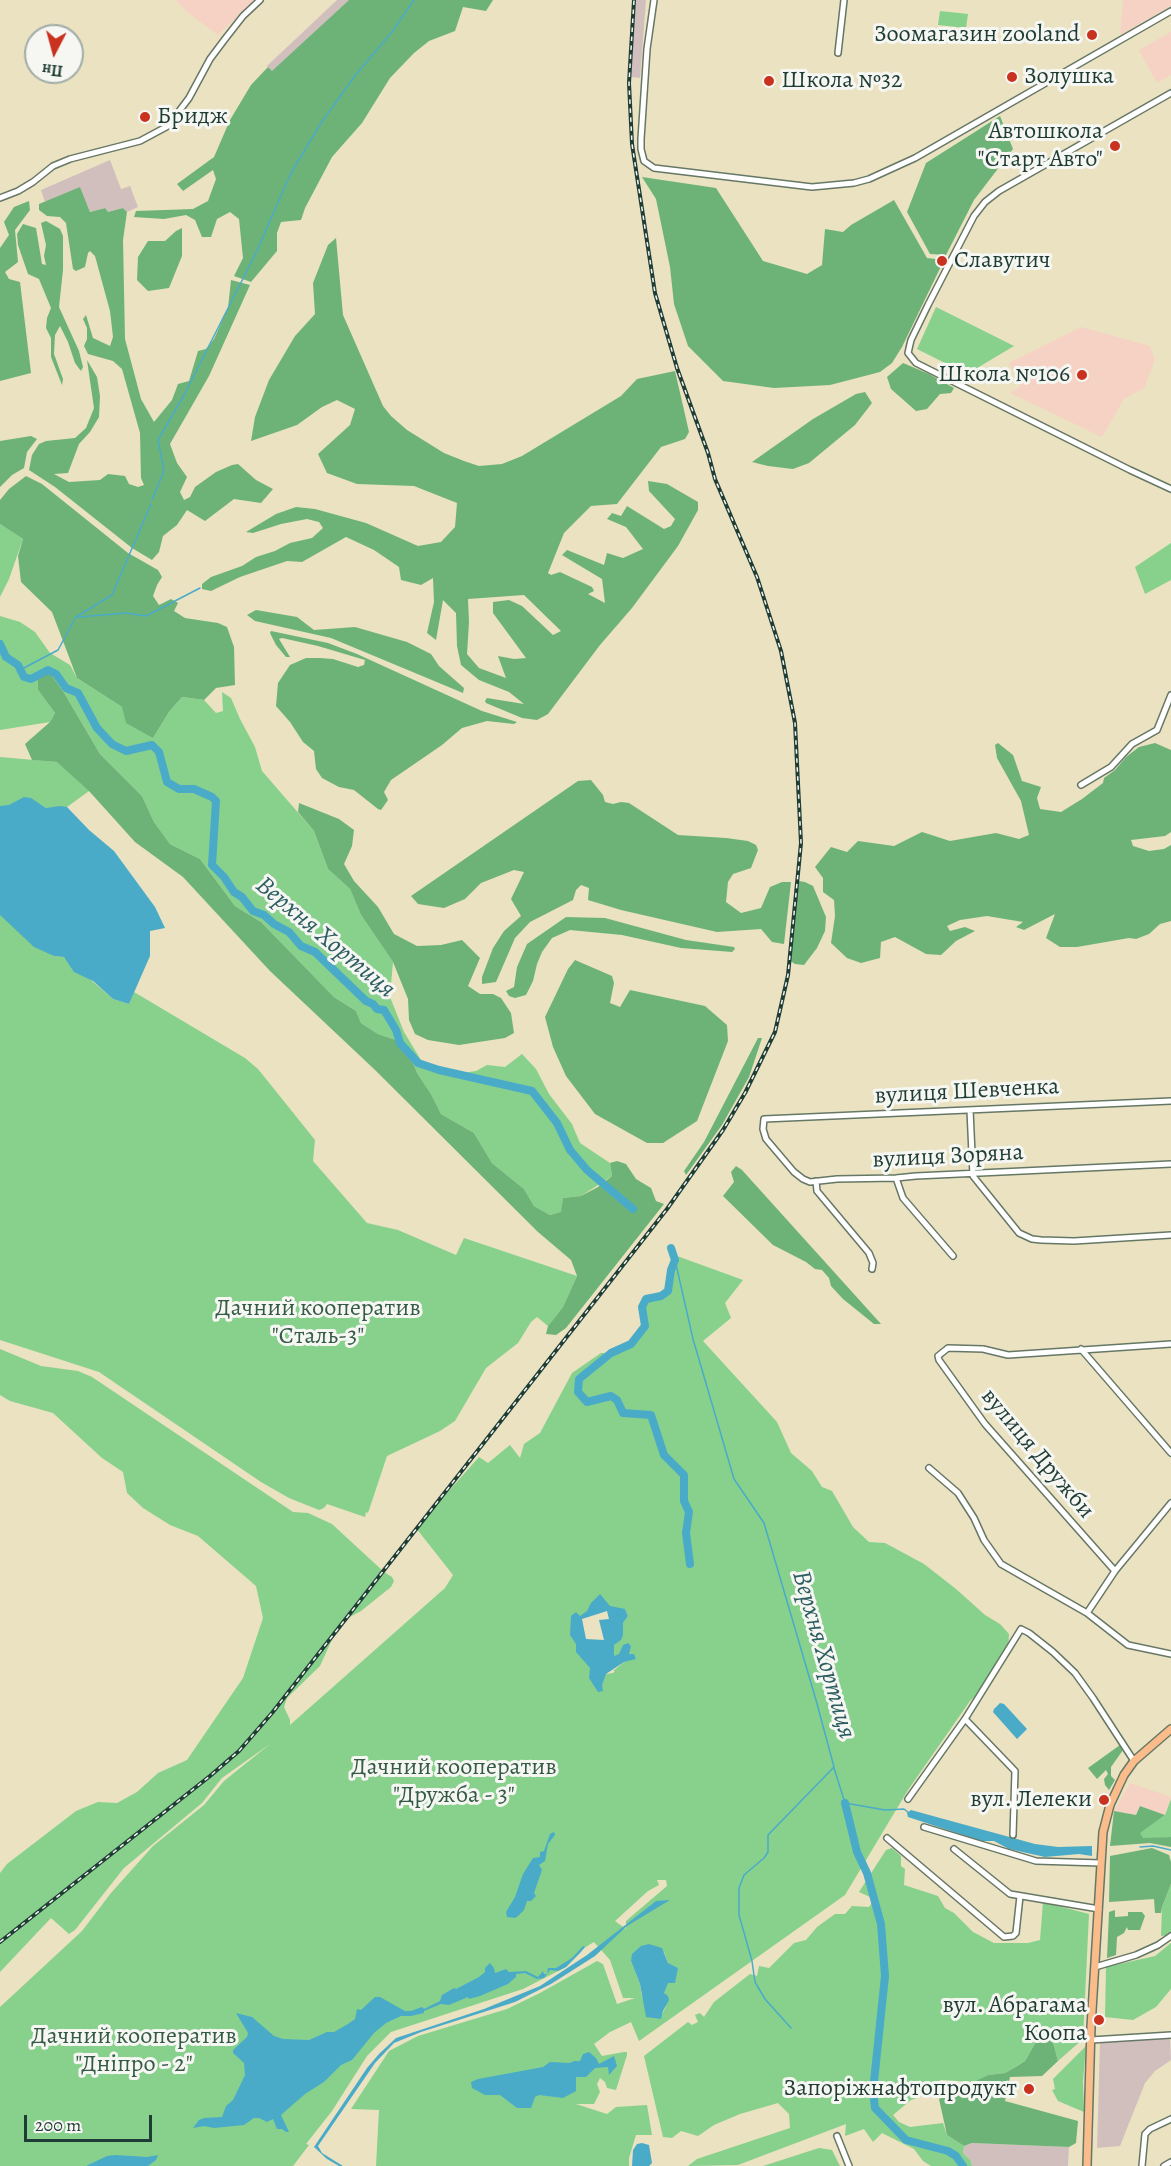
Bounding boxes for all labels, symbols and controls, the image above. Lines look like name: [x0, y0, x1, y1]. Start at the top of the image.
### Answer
place label: Зоомагазин zooland: [874, 21, 1080, 49]
north arrow: [24, 24, 84, 84]
marker: Зоомагазин zooland: [1085, 28, 1099, 42]
text: Пн: [41, 58, 64, 82]
place label: Золушка: [1024, 63, 1114, 91]
place label: Школа №32: [781, 67, 902, 95]
marker: Золушка: [1005, 70, 1019, 84]
marker: Школа №32: [762, 74, 776, 88]
place label: Бридж: [157, 103, 228, 131]
marker: Бридж: [138, 110, 152, 124]
place label: Автошкола "Старт Авто": [978, 118, 1103, 174]
marker: Автошкола "Старт Авто": [1108, 139, 1122, 153]
place label: Славутич: [954, 247, 1051, 275]
marker: Славутич: [935, 254, 949, 268]
place label: Школа №106: [938, 361, 1070, 389]
marker: Школа №106: [1075, 368, 1089, 382]
water label: Верхня Хортиця: [249, 870, 401, 1006]
street label: вулиця Шевченка: [874, 1073, 1060, 1111]
street label: вулиця Зоряна: [872, 1139, 1024, 1175]
park label: Дачний кооператив "Сталь-3": [215, 1295, 421, 1351]
street label: вулиця Дружби: [974, 1383, 1100, 1525]
water label: Верхня Хортиця: [784, 1567, 862, 1743]
park label: Дачний кооператив "Дружба - 3": [351, 1754, 557, 1810]
place label: вул. Лелеки: [970, 1786, 1092, 1814]
marker: вул. Лелеки: [1097, 1793, 1111, 1807]
place label: вул. Абрагама Коопа: [942, 1992, 1087, 2048]
marker: вул. Абрагама Коопа: [1092, 2013, 1106, 2027]
park label: Дачний кооператив "Дніпро - 2": [31, 2023, 237, 2079]
place label: Запоріжнафтопродукт: [783, 2075, 1017, 2103]
marker: Запоріжнафтопродукт: [1022, 2082, 1036, 2096]
scale bar: [27, 2103, 154, 2141]
text: 200 m: [35, 2113, 81, 2137]

